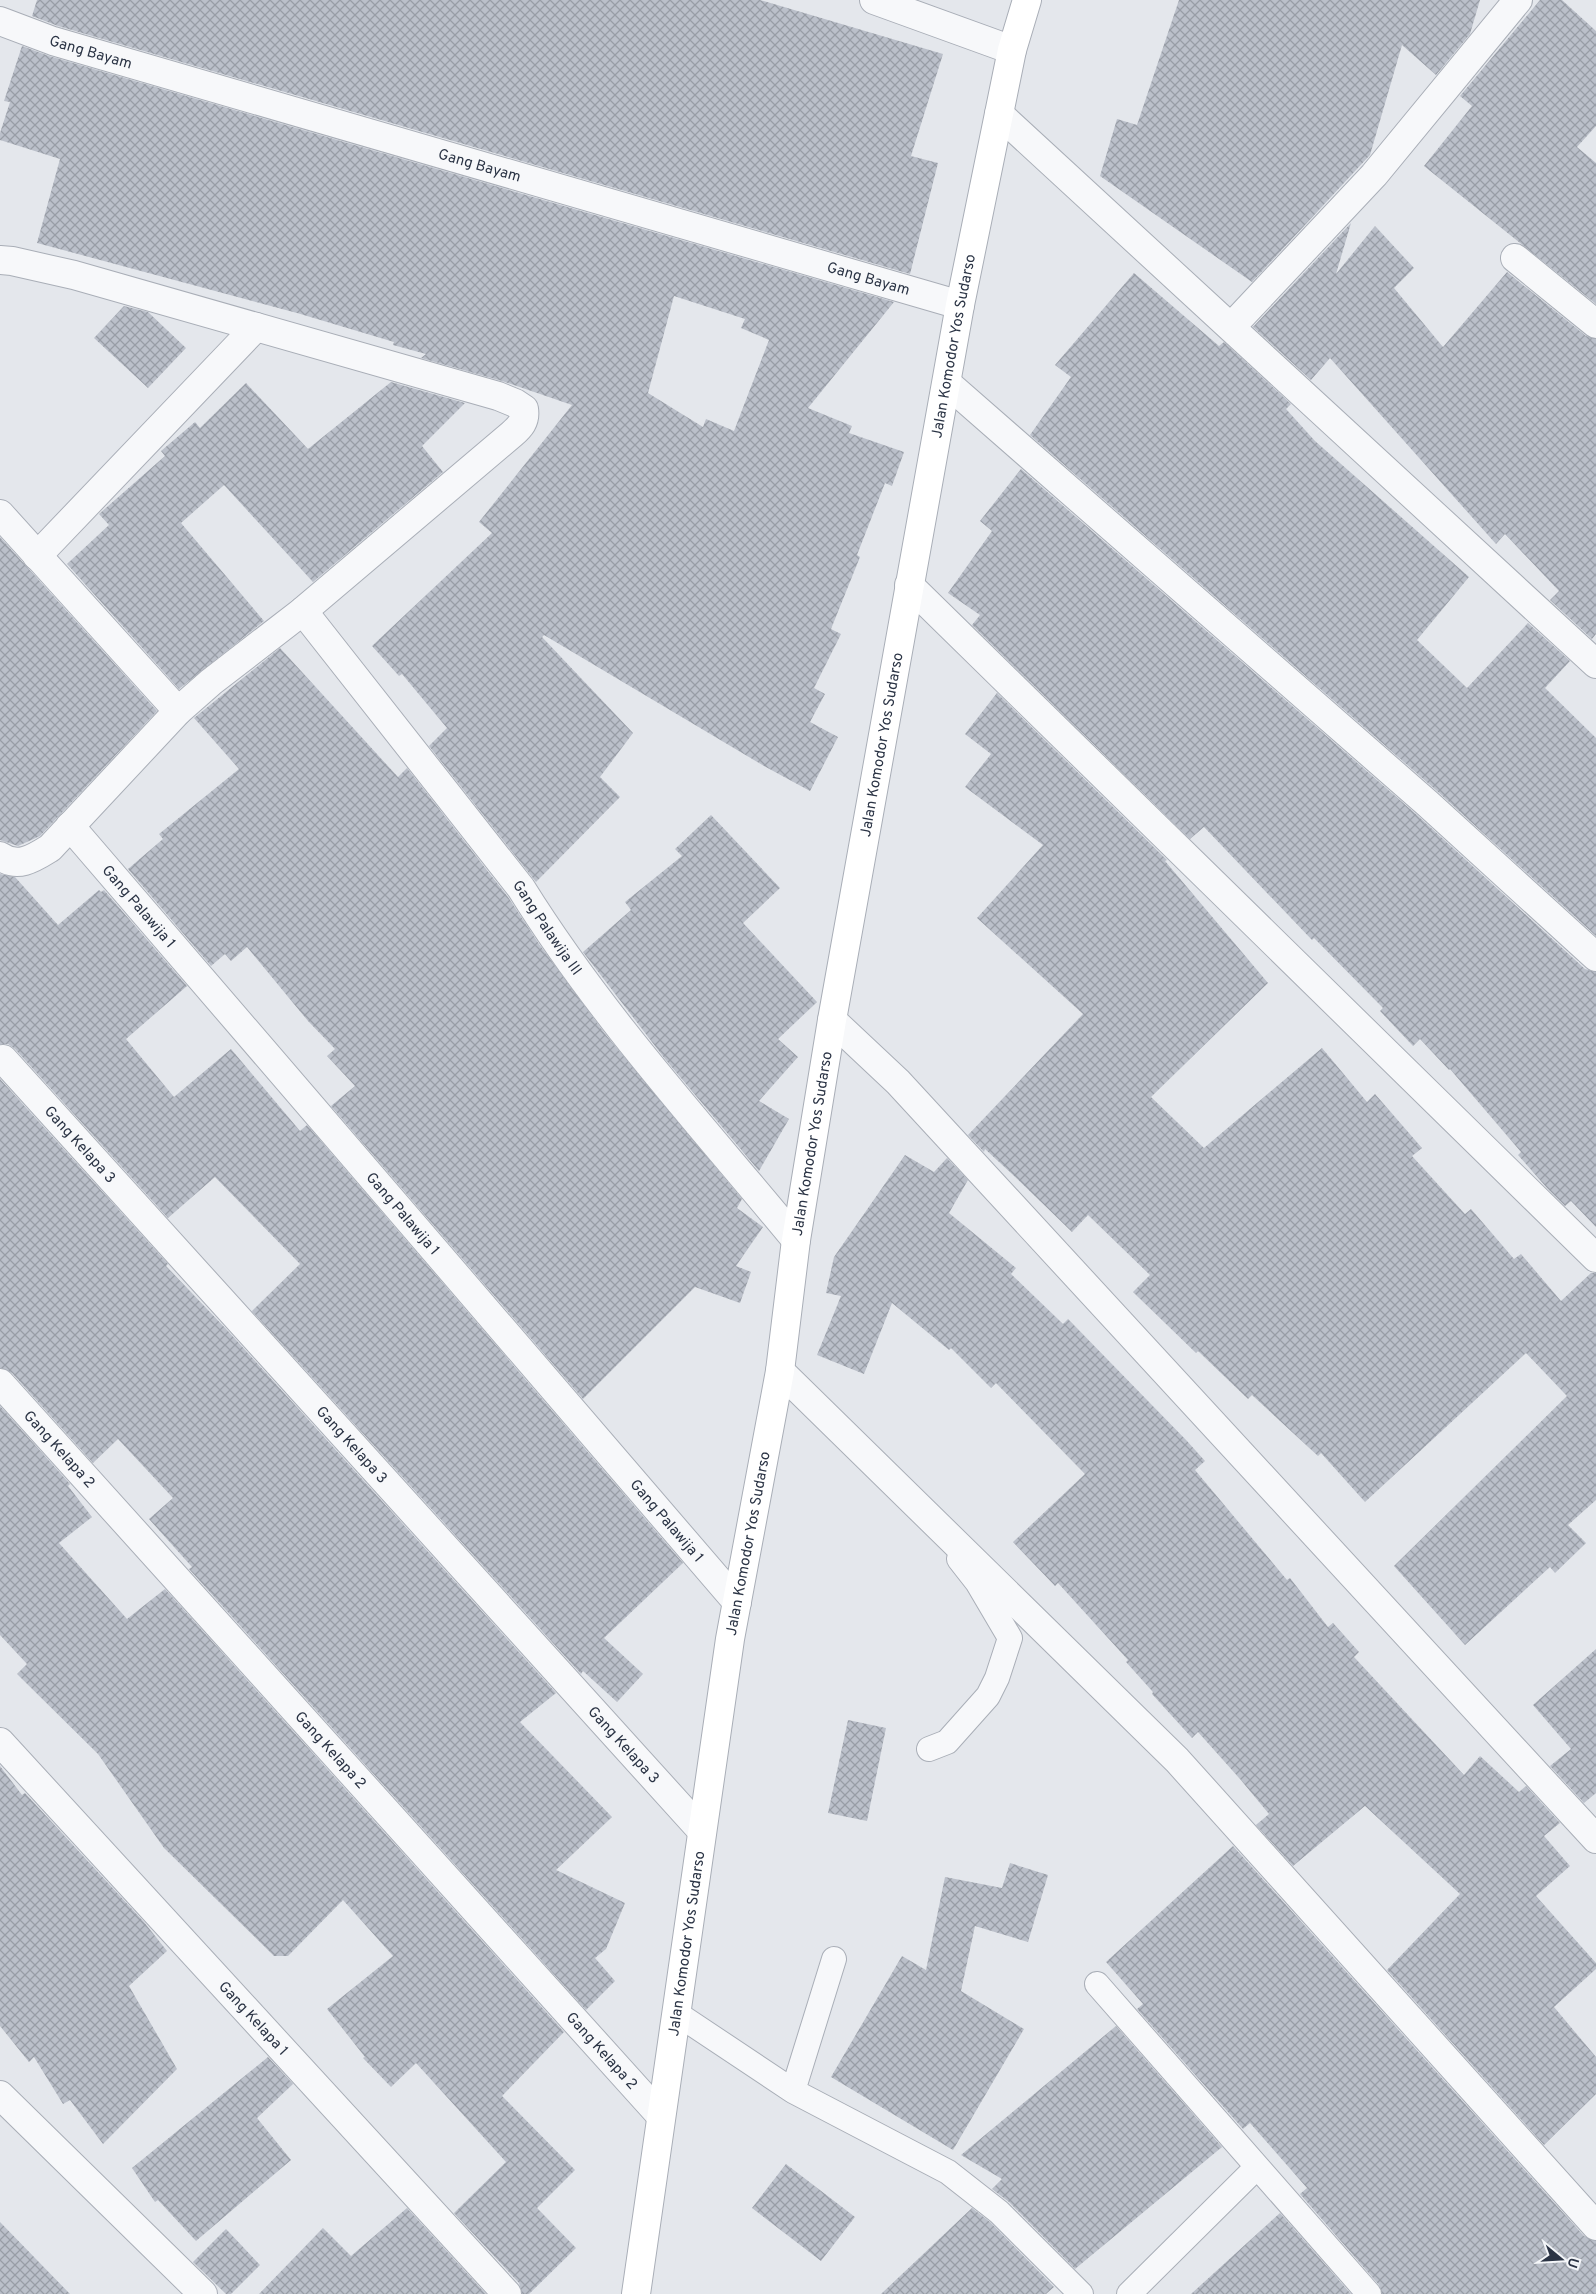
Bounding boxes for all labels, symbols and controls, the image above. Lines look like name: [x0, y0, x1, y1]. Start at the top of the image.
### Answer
street label: Gang Bayam: [47, 32, 134, 74]
street label: Gang Bayam: [436, 146, 523, 188]
street label: Jalan Komodor Yos Sudarso: [928, 253, 981, 440]
street label: Gang Bayam: [824, 259, 912, 301]
street label: Jalan Komodor Yos Sudarso: [857, 651, 909, 839]
street label: Gang Palawija 1: [97, 862, 179, 953]
street label: Gang Palawija III: [508, 877, 585, 980]
street label: Jalan Komodor Yos Sudarso: [789, 1050, 838, 1238]
street label: Gang Kelapa 3: [39, 1103, 119, 1188]
street label: Gang Palawija 1: [361, 1169, 443, 1260]
street label: Gang Kelapa 3: [311, 1403, 391, 1488]
street label: Gang Kelapa 2: [19, 1407, 98, 1493]
street label: Jalan Komodor Yos Sudarso: [723, 1450, 776, 1637]
street label: Gang Palawija 1: [625, 1476, 707, 1567]
street label: Gang Kelapa 3: [583, 1703, 663, 1788]
street label: Gang Kelapa 2: [290, 1708, 370, 1794]
street label: Jalan Komodor Yos Sudarso: [665, 1850, 710, 2038]
street label: Gang Kelapa 1: [214, 1978, 292, 2060]
street label: Gang Kelapa 2: [561, 2009, 641, 2094]
north arrow: [1536, 2234, 1586, 2284]
text: U: [1562, 2255, 1582, 2270]

